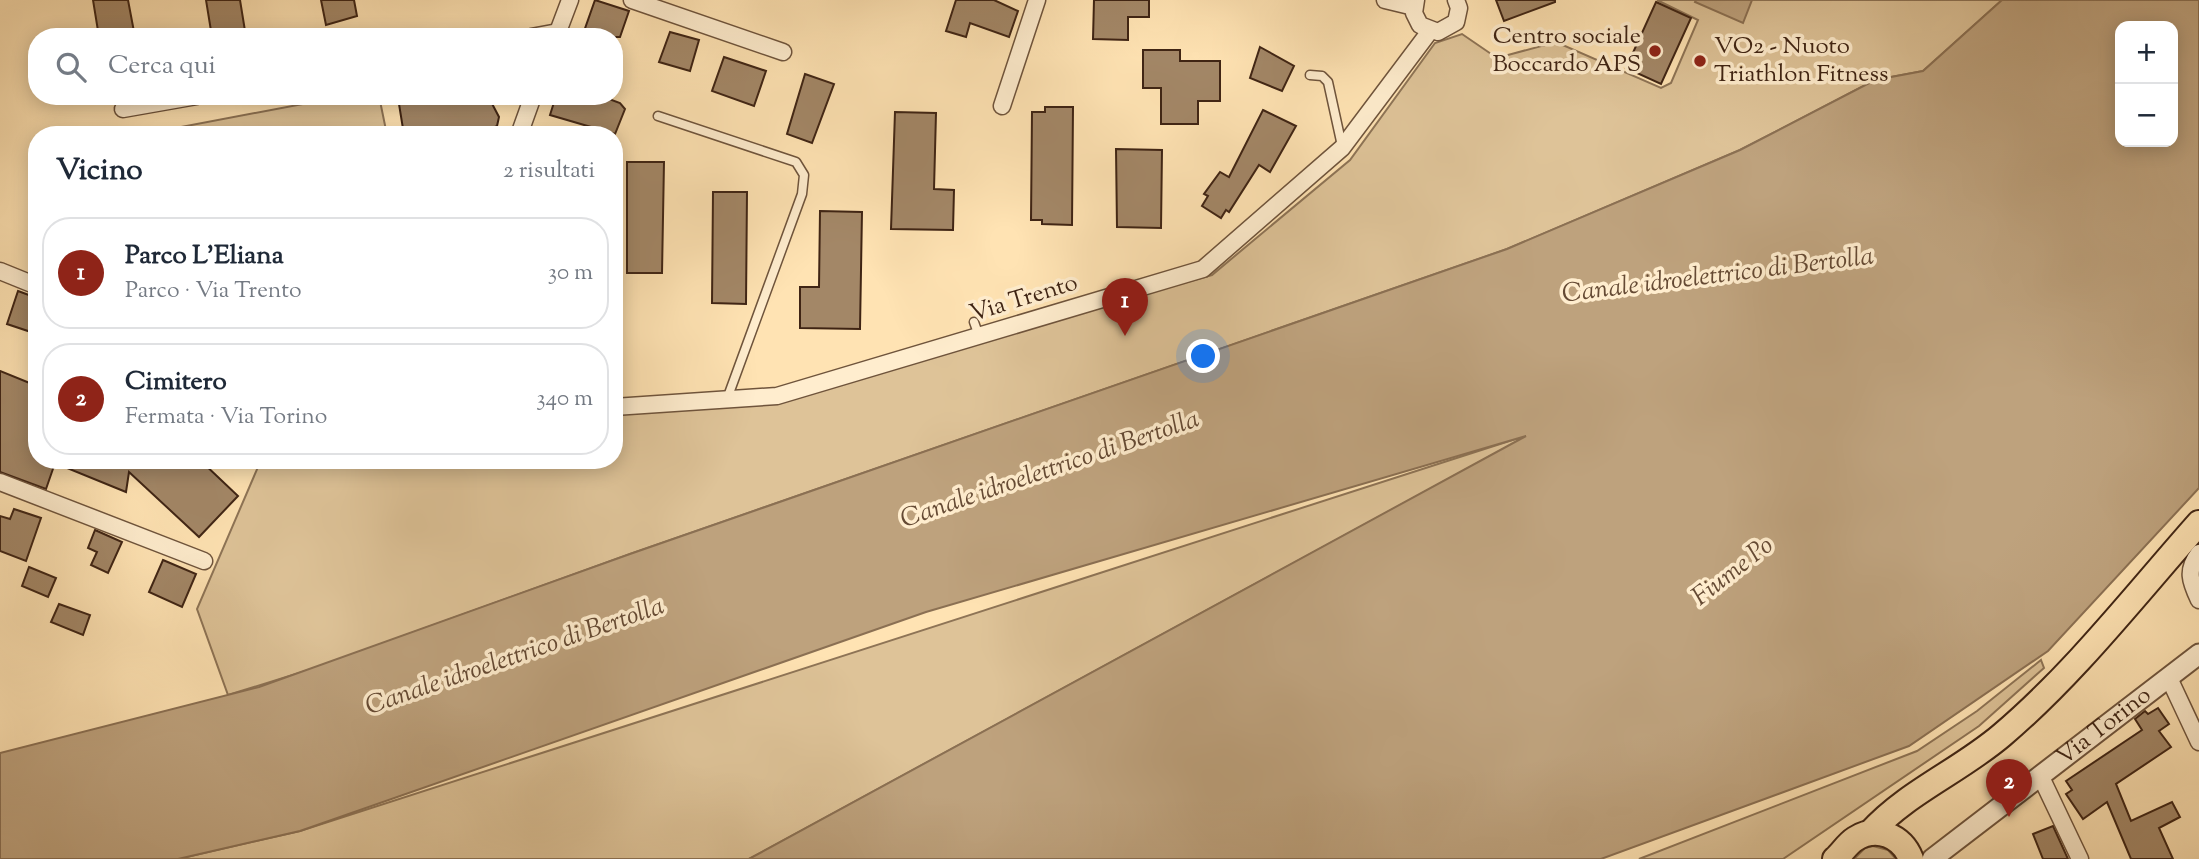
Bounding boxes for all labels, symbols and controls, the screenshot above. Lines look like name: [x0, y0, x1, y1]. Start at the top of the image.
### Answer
place label: Centro sociale Boccardo APS: [1492, 20, 1641, 82]
map controls: [2115, 21, 2178, 147]
button: +: [2115, 21, 2178, 84]
search box: [28, 28, 623, 105]
place label: VO2 - Nuoto Triathlon Fitness: [1714, 30, 1888, 92]
marker: Centro sociale Boccardo APS: [1647, 43, 1663, 59]
icon: search: [52, 48, 90, 86]
text: Cerca qui: [108, 48, 216, 85]
marker: VO2 - Nuoto Triathlon Fitness: [1692, 53, 1708, 69]
button: −: [2115, 84, 2178, 147]
text: Vicino: [56, 150, 143, 193]
text: 2 risultati: [503, 155, 595, 188]
text: Parco L'Eliana: [125, 238, 284, 275]
water label: Canale idroelettrico di Bertolla: [1560, 239, 1876, 313]
text: 1: [77, 257, 85, 290]
text: 30 m: [548, 257, 593, 290]
street label: Via Trento: [966, 266, 1082, 332]
text: Parco · Via Trento: [125, 275, 302, 308]
pin: 1: [1102, 278, 1148, 336]
your location: [1186, 339, 1220, 373]
text: Cimitero: [125, 364, 227, 401]
text: 2: [76, 383, 86, 416]
text: 340 m: [536, 383, 593, 416]
text: Fermata · Via Torino: [125, 401, 327, 434]
water label: Canale idroelettrico di Bertolla: [896, 401, 1204, 539]
water label: Fiume Po: [1684, 528, 1782, 616]
water label: Canale idroelettrico di Bertolla: [361, 588, 669, 726]
street label: Via Torino: [2049, 679, 2159, 774]
pin: 2: [1986, 759, 2032, 817]

